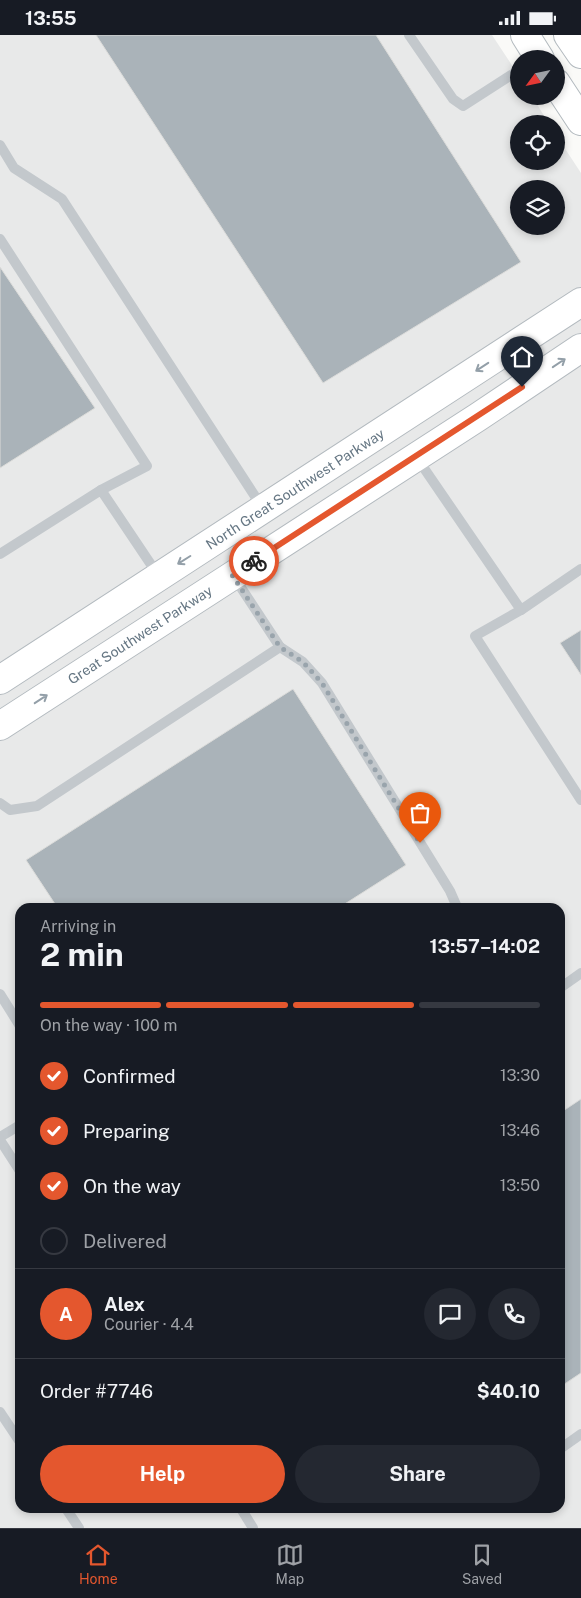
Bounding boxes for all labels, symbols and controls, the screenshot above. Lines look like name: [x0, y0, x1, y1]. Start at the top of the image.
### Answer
text: 13:55: [25, 7, 77, 29]
north arrow: [510, 50, 565, 105]
map controls: [510, 50, 565, 235]
button: locate: [510, 115, 565, 170]
button: layers: [510, 180, 565, 235]
pin: [501, 336, 543, 387]
icon: home: [508, 343, 536, 371]
one-way arrow: [552, 358, 566, 368]
one-way arrow: [475, 362, 489, 372]
street label: North Great Southwest Parkway: [203, 425, 388, 553]
courier: [229, 536, 279, 586]
icon: bike: [240, 547, 268, 575]
one-way arrow: [177, 555, 191, 565]
street label: Great Southwest Parkway: [65, 582, 216, 688]
one-way arrow: [33, 694, 47, 704]
pin: [399, 792, 441, 843]
icon: bag: [406, 799, 434, 827]
text: Arriving in: [40, 917, 116, 936]
text: 13:57–14:02: [429, 935, 540, 957]
text: 2 min: [40, 936, 124, 973]
text: On the way · 100 m: [40, 1016, 177, 1035]
icon: check: [40, 1062, 68, 1090]
text: Confirmed: [83, 1065, 176, 1087]
text: 13:30: [500, 1066, 540, 1085]
icon: check: [40, 1117, 68, 1145]
text: Preparing: [83, 1120, 170, 1142]
text: 13:46: [500, 1121, 540, 1140]
icon: check: [40, 1172, 68, 1200]
text: On the way: [83, 1175, 181, 1197]
text: 13:50: [500, 1176, 540, 1195]
text: Delivered: [83, 1230, 167, 1252]
button: chat: [424, 1288, 476, 1340]
button: phone: [488, 1288, 540, 1340]
text: Alex: [104, 1293, 145, 1315]
text: A: [59, 1303, 73, 1325]
text: Courier · 4.4: [104, 1315, 194, 1334]
text: Order #7746: [40, 1380, 153, 1402]
text: $40.10: [477, 1380, 540, 1402]
button: Help: [40, 1445, 285, 1503]
button: Share: [295, 1445, 540, 1503]
tab: Home: [79, 1541, 118, 1587]
tab: Map: [276, 1541, 304, 1587]
tab: Saved: [462, 1541, 502, 1587]

